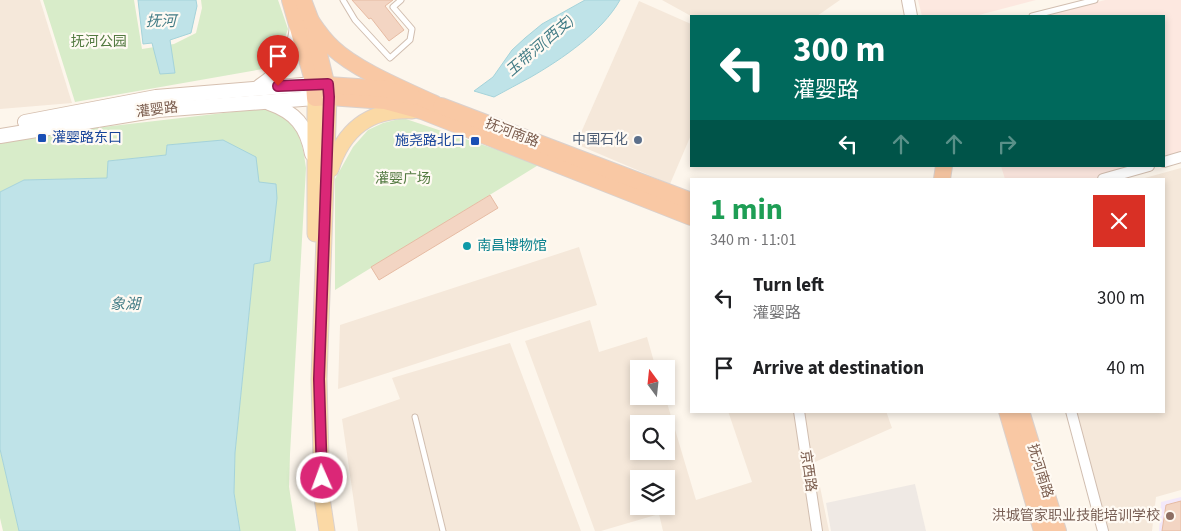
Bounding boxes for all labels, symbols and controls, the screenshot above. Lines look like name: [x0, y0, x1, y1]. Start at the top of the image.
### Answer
water label: 抚河: [146, 11, 179, 32]
water label: 玉带河(西支): [502, 11, 578, 81]
text: 300 m: [793, 25, 885, 75]
park label: 抚河公园: [71, 32, 127, 52]
pin: [257, 35, 299, 86]
icon: left: [710, 35, 775, 100]
icon: arrive: [264, 42, 292, 70]
text: 灌婴路: [793, 74, 859, 106]
street label: 灌婴路: [135, 98, 179, 122]
street label: 抚河南路: [482, 114, 542, 152]
place label: 灌婴路东口: [52, 128, 122, 148]
place label: 中国石化: [572, 130, 628, 150]
icon: left: [834, 130, 862, 158]
icon: ahead: [887, 130, 915, 158]
icon: ahead: [940, 130, 968, 158]
icon: right: [993, 130, 1021, 158]
place label: 施尧路北口: [395, 131, 465, 151]
marker: 灌婴路东口: [36, 132, 48, 144]
marker: 中国石化: [632, 134, 644, 146]
marker: 施尧路北口: [469, 135, 481, 147]
park label: 灌婴广场: [375, 169, 431, 189]
text: 1 min: [710, 188, 783, 231]
button: close: [1093, 195, 1145, 247]
text: 340 m · 11:01: [710, 229, 797, 251]
place label: 南昌博物馆: [477, 236, 547, 256]
marker: 南昌博物馆: [461, 240, 473, 252]
text: Turn left: [753, 272, 824, 299]
icon: left: [710, 284, 738, 312]
text: 300 m: [1097, 285, 1145, 312]
water label: 象湖: [110, 294, 142, 315]
text: 灌婴路: [753, 302, 801, 324]
icon: arrive: [710, 354, 738, 382]
text: Arrive at destination: [753, 355, 924, 382]
text: 40 m: [1107, 355, 1145, 382]
north arrow: [630, 360, 675, 405]
map controls: [630, 360, 675, 515]
button: search: [630, 415, 675, 460]
street label: 抚河南路: [1022, 441, 1058, 501]
street label: 京西路: [795, 449, 821, 493]
position arrow: [295, 451, 347, 503]
button: layers: [630, 470, 675, 515]
place label: 洪城管家职业技能培训学校: [992, 506, 1160, 526]
marker: 洪城管家职业技能培训学校: [1164, 510, 1176, 522]

